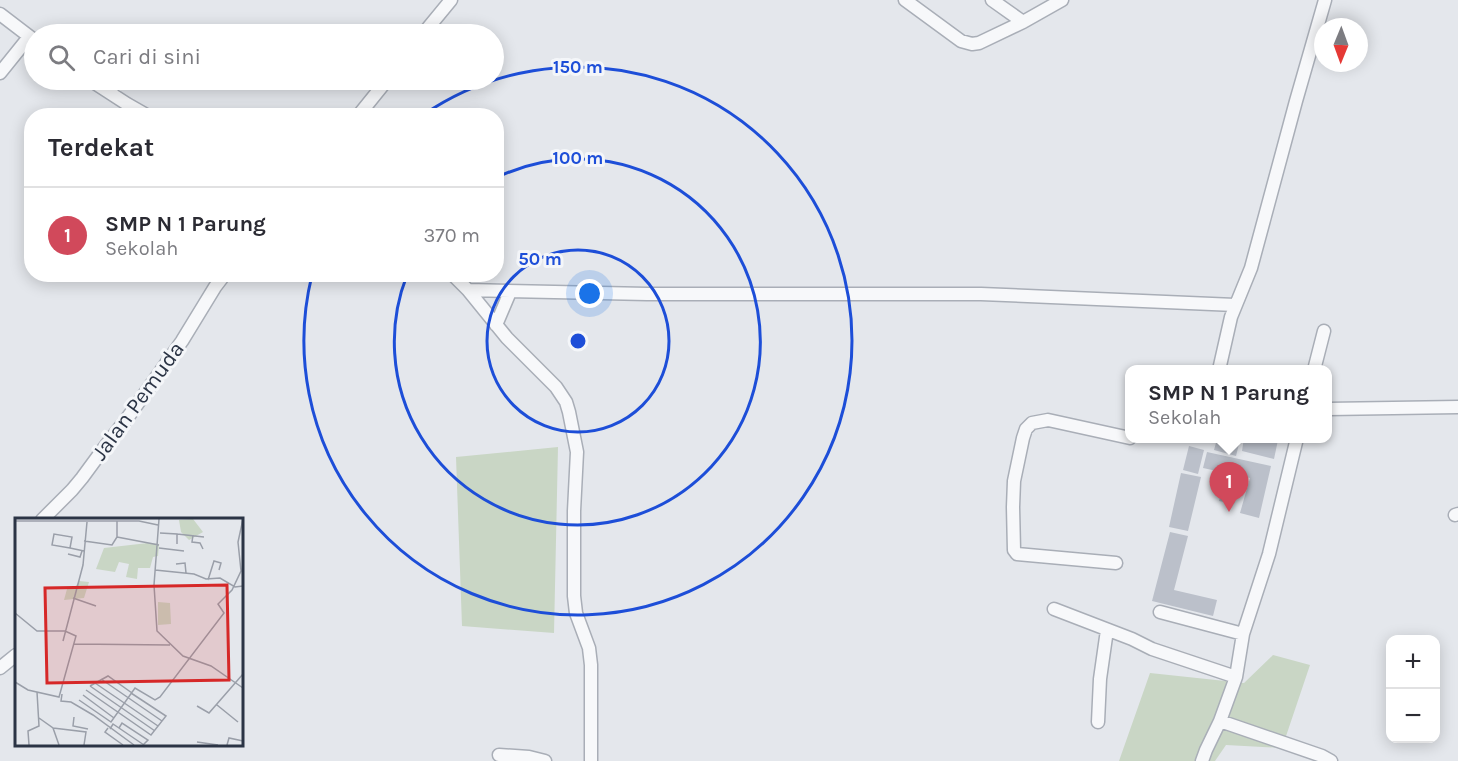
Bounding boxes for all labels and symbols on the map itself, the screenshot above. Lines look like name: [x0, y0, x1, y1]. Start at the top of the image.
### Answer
north arrow: [1314, 18, 1368, 72]
text: 150 m: [553, 56, 603, 78]
text: 100 m: [553, 147, 603, 169]
text: 50 m: [518, 248, 562, 270]
your location: [575, 279, 604, 308]
centre of rings: [568, 331, 588, 351]
street label: Jalan Pemuda: [86, 337, 190, 465]
pin: 1: [1210, 462, 1248, 512]
inset map: [15, 518, 243, 746]

